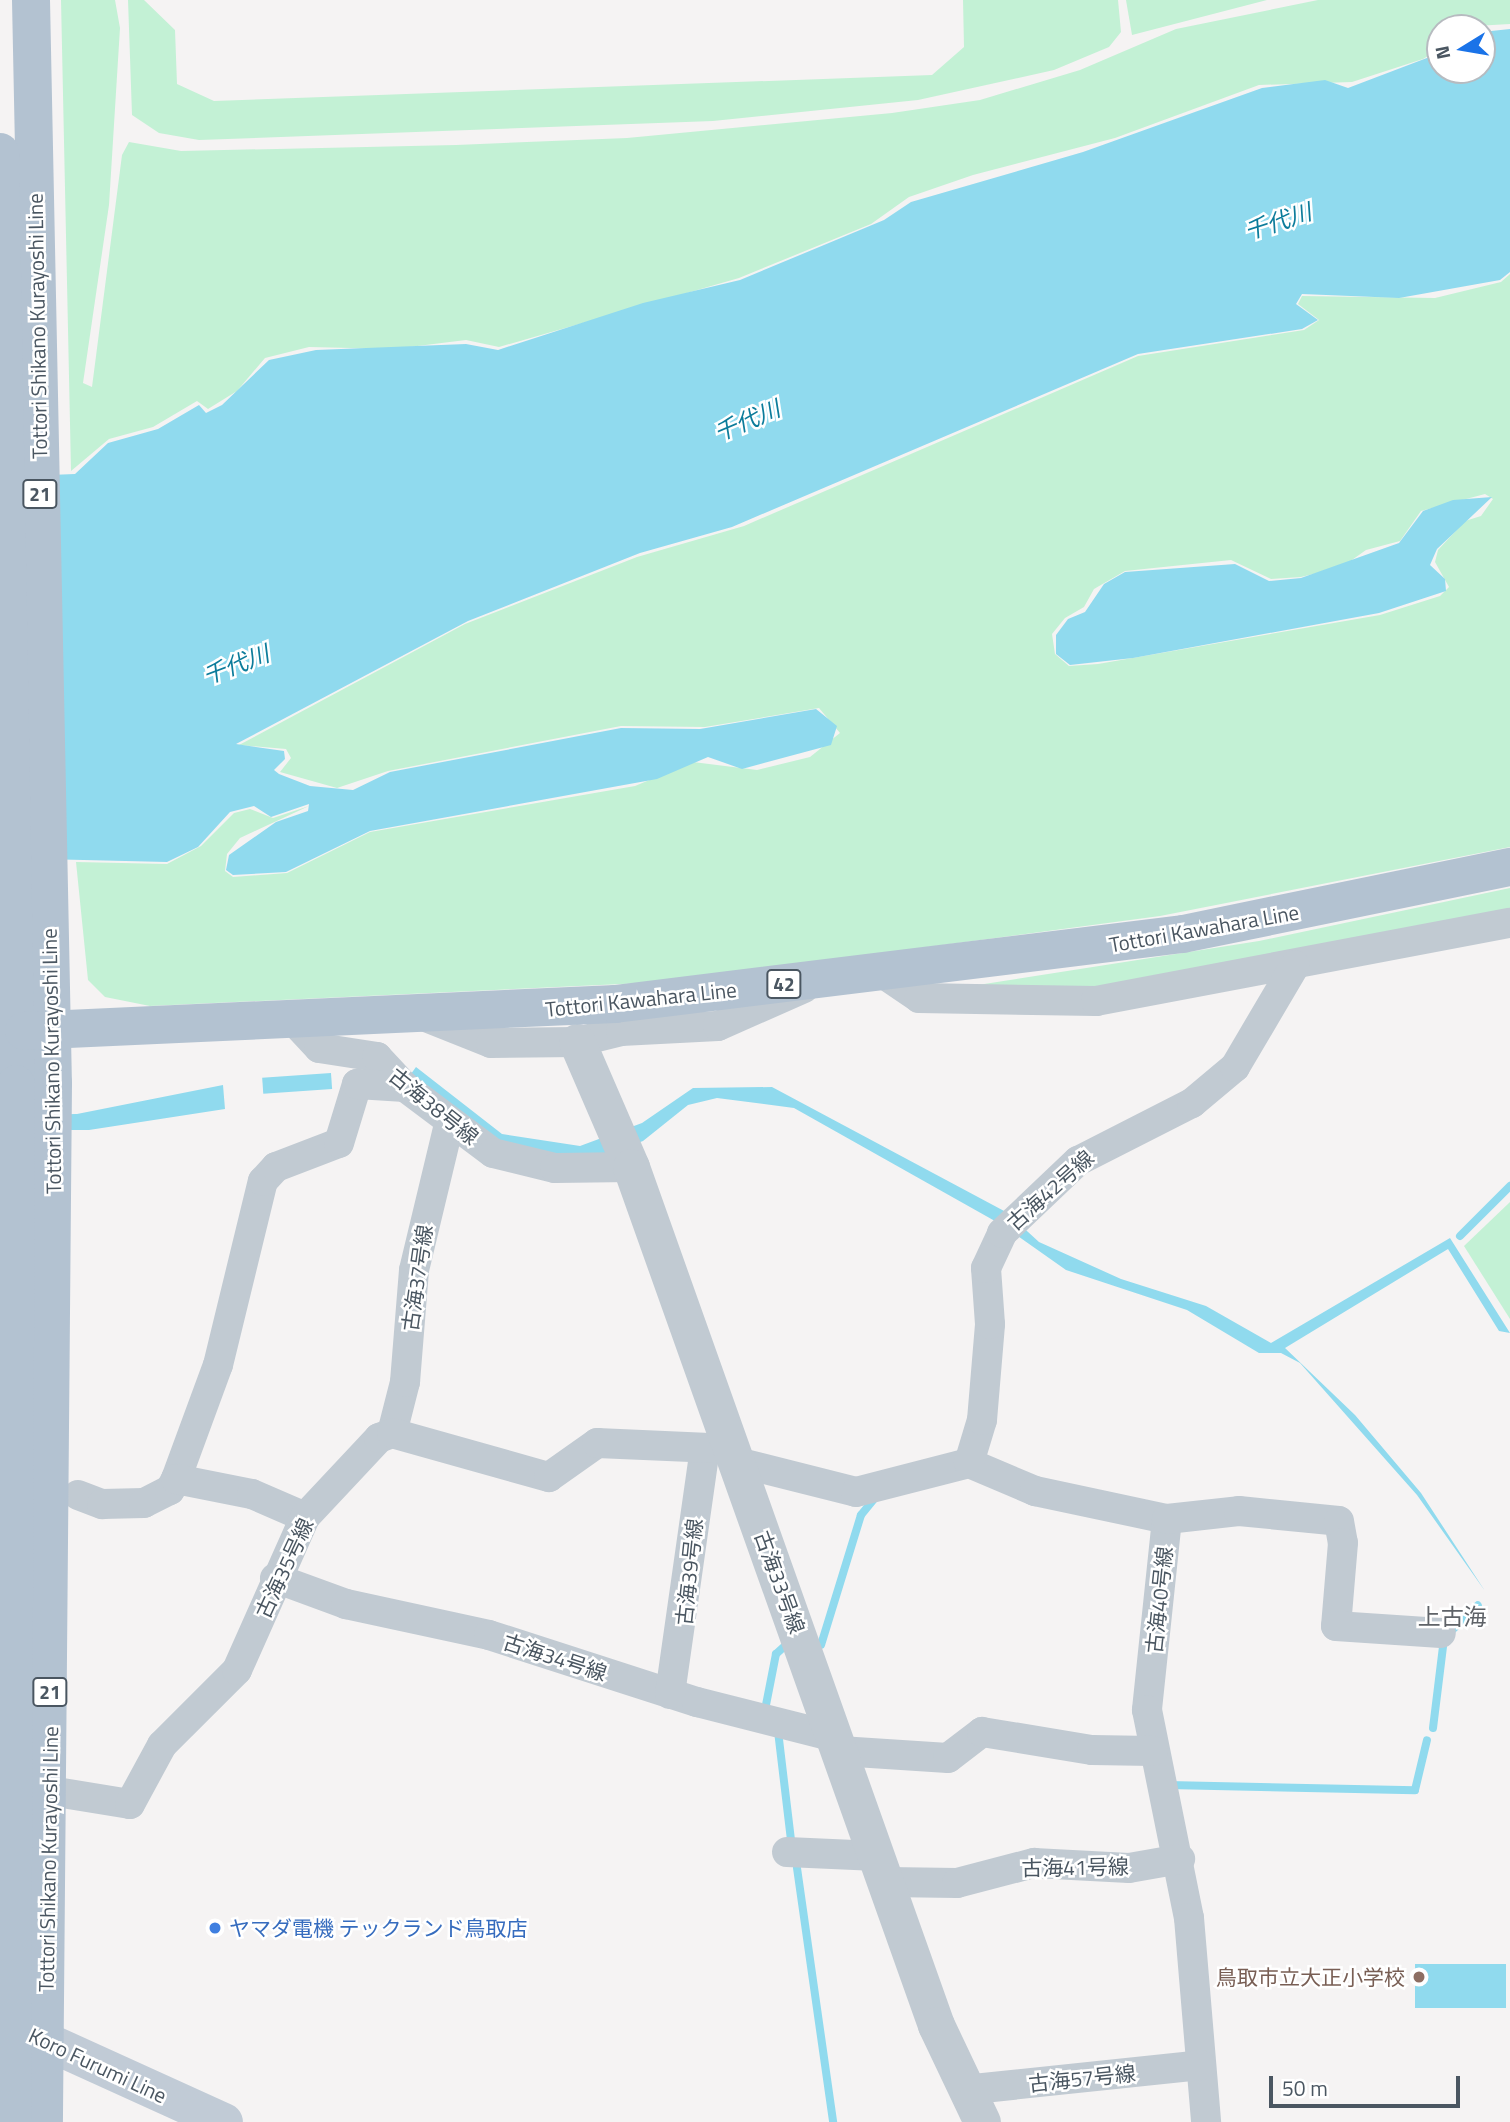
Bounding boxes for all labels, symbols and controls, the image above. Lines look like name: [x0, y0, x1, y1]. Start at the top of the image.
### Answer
north arrow: [1426, 14, 1496, 84]
text: N: [1426, 43, 1457, 62]
street label: Tottori Shikano Kurayoshi Line: [22, 193, 52, 459]
water label: 千代川: [1241, 198, 1315, 246]
water label: 千代川: [710, 395, 784, 447]
road number: 21: [21, 478, 59, 509]
water label: 千代川: [199, 640, 273, 690]
street label: Tottori Kawahara Line: [1107, 899, 1301, 957]
street label: Tottori Shikano Kurayoshi Line: [36, 928, 66, 1194]
road number: 42: [765, 968, 803, 1000]
street label: Tottori Kawahara Line: [544, 976, 738, 1022]
street label: 古海38号線: [384, 1062, 484, 1150]
street label: 古海42号線: [1002, 1145, 1098, 1235]
street label: 古海37号線: [397, 1223, 437, 1333]
street label: 古海35号線: [250, 1514, 318, 1622]
street label: 古海39号線: [671, 1517, 707, 1627]
street label: 古海33号線: [750, 1527, 810, 1637]
street label: 古海40号線: [1141, 1545, 1177, 1655]
district label: 上古海: [1418, 1603, 1486, 1631]
street label: 古海34号線: [500, 1628, 610, 1686]
road number: 21: [31, 1676, 69, 1708]
street label: Tottori Shikano Kurayoshi Line: [33, 1726, 63, 1992]
street label: 古海41号線: [1021, 1853, 1129, 1881]
place label: ヤマダ電機 テックランド鳥取店: [229, 1915, 528, 1941]
marker: ヤマダ電機 テックランド鳥取店: [207, 1920, 223, 1936]
place label: 鳥取市立大正小学校: [1216, 1964, 1405, 1990]
marker: 鳥取市立大正小学校: [1411, 1969, 1427, 1985]
street label: Koro Furumi Line: [25, 2022, 171, 2108]
street label: 古海57号線: [1027, 2060, 1137, 2096]
scale bar: [1272, 2062, 1463, 2106]
text: 50 m: [1282, 2072, 1328, 2104]

